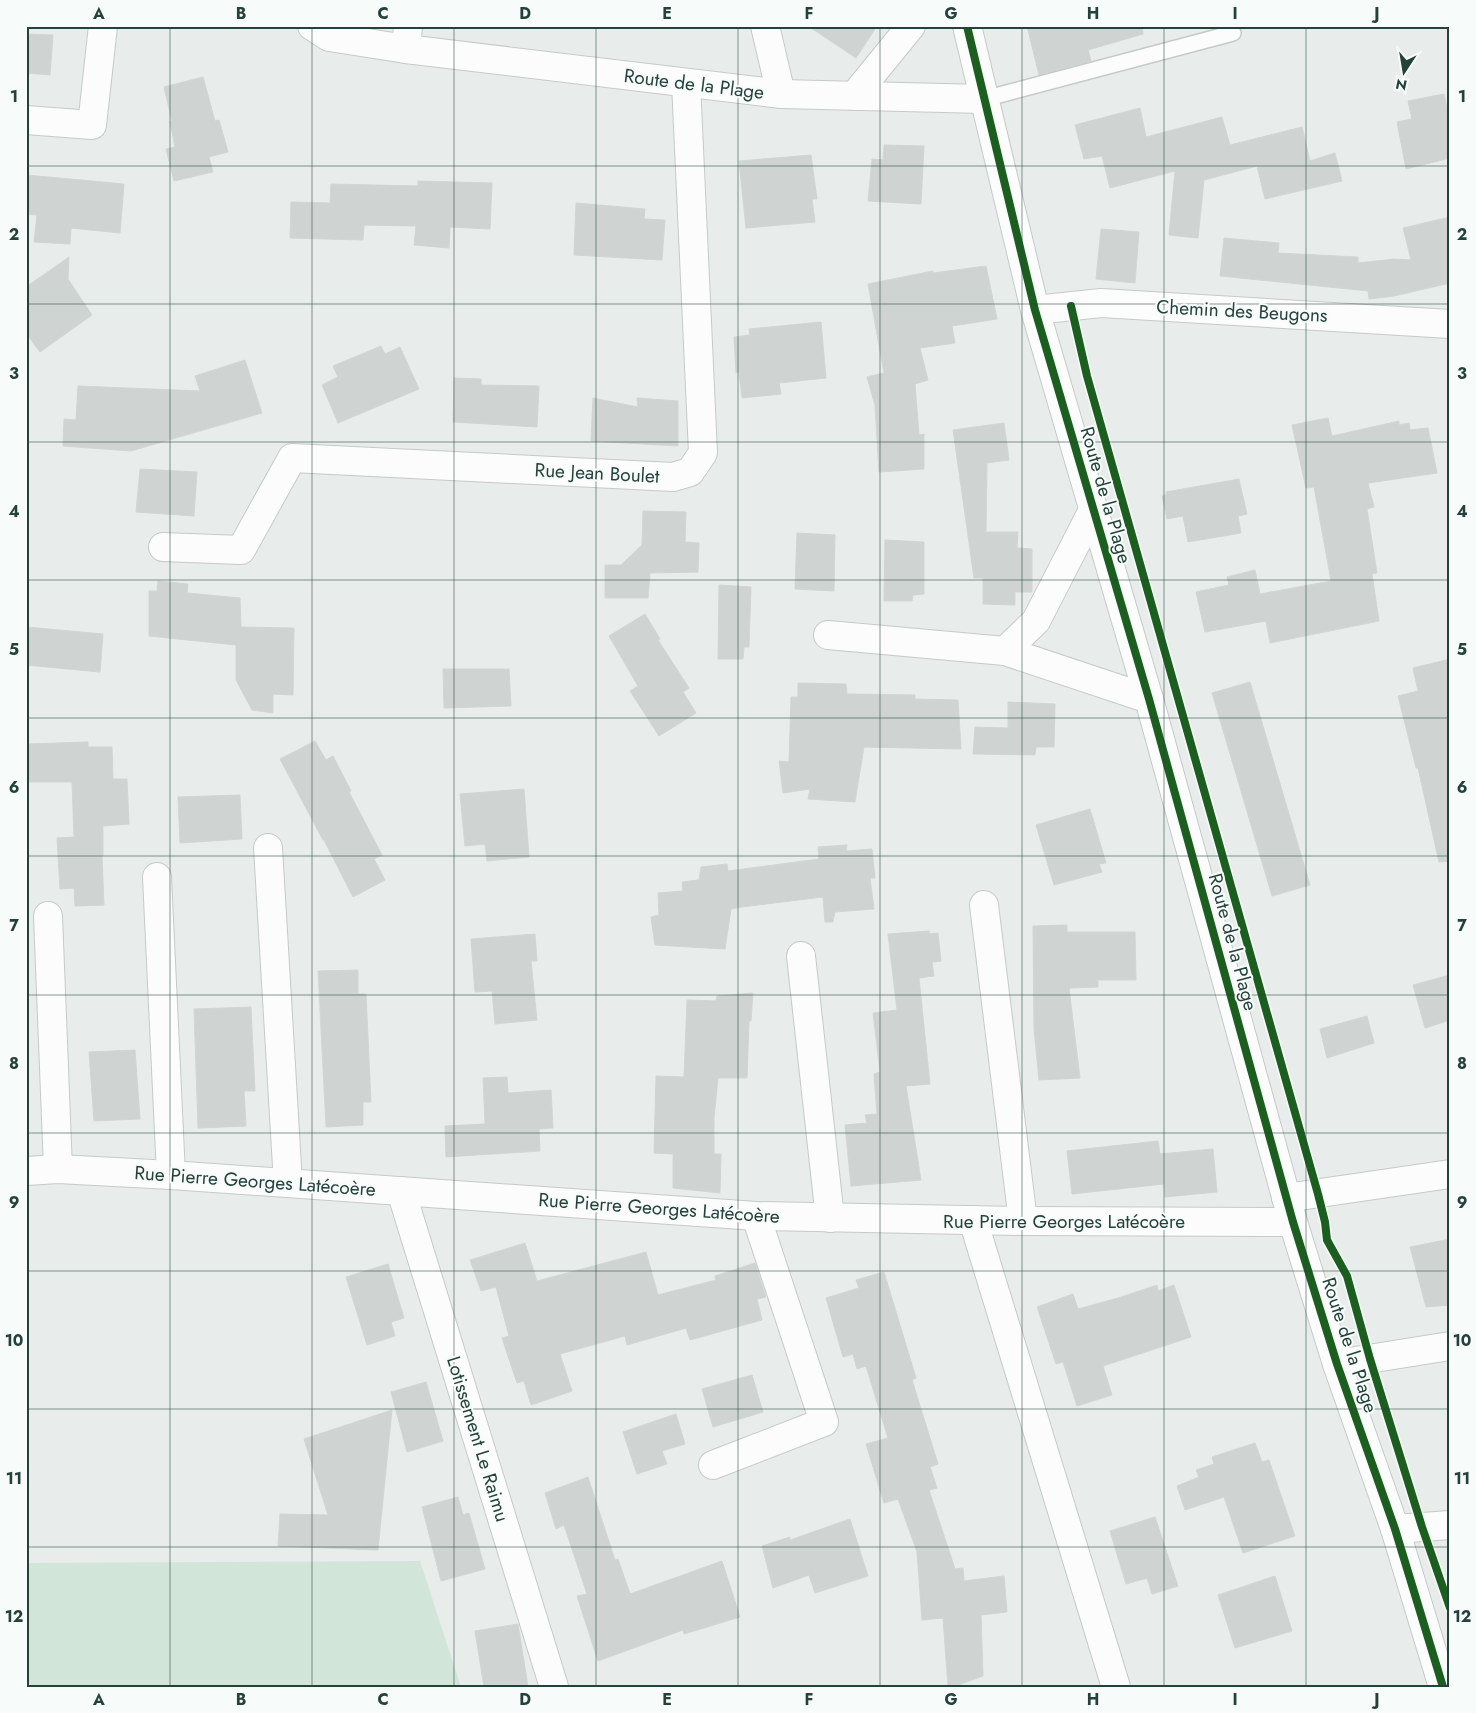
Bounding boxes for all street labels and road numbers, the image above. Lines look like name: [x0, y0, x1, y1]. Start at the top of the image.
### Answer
street label: Route de la Plage: [622, 62, 766, 106]
street label: Chemin des Beugons: [1156, 293, 1329, 329]
street label: Route de la Plage: [1074, 423, 1138, 567]
street label: Rue Jean Boulet: [534, 456, 661, 490]
street label: Route de la Plage: [1202, 870, 1264, 1014]
street label: Rue Pierre Georges Latécoère: [133, 1159, 377, 1203]
street label: Rue Pierre Georges Latécoère: [537, 1186, 781, 1230]
street label: Rue Pierre Georges Latécoère: [943, 1208, 1185, 1235]
street label: Route de la Plage: [1315, 1274, 1385, 1416]
street label: Lotissement Le Raimu: [440, 1353, 516, 1525]

